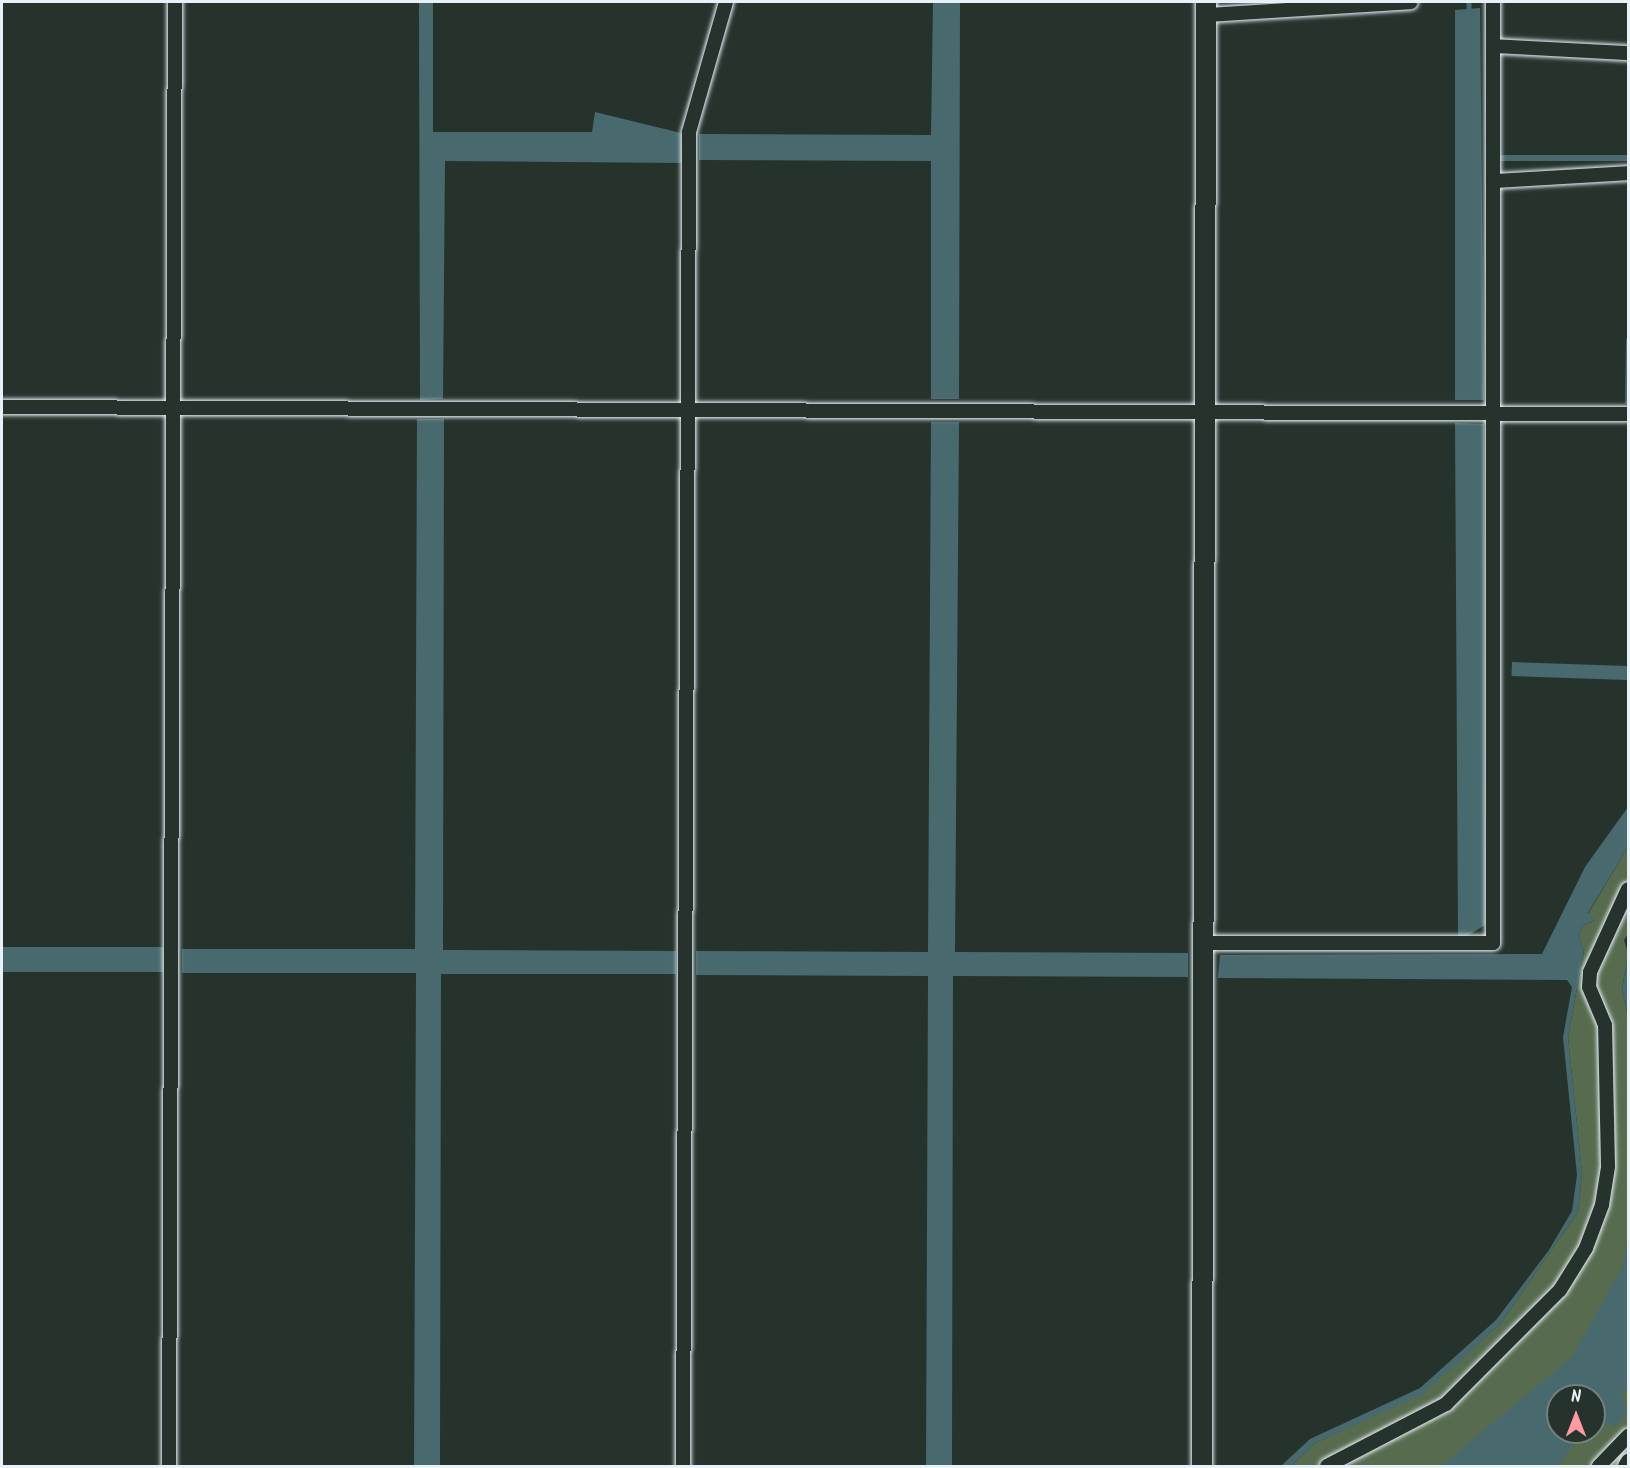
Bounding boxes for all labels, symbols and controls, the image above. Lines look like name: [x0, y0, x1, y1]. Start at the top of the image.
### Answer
north arrow: [1546, 1384, 1606, 1444]
text: N: [1571, 1385, 1581, 1410]

